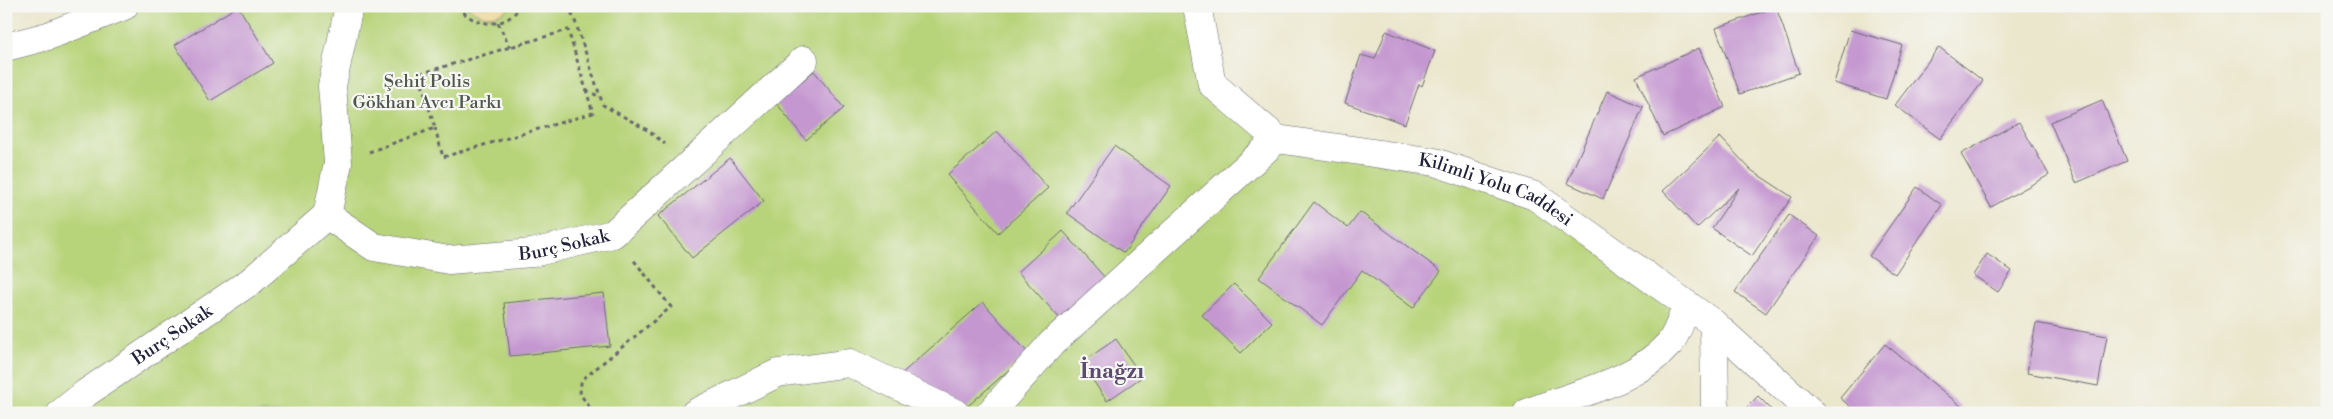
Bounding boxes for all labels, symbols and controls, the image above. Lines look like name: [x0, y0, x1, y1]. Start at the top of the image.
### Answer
park label: Şehit Polis Gökhan Avcı Parkı: [352, 70, 502, 114]
street label: Kilimli Yolu Caddesi: [1417, 149, 1577, 231]
street label: Burç Sokak: [517, 224, 613, 266]
street label: Burç Sokak: [127, 299, 218, 371]
district label: İnağzı: [1080, 356, 1144, 385]

